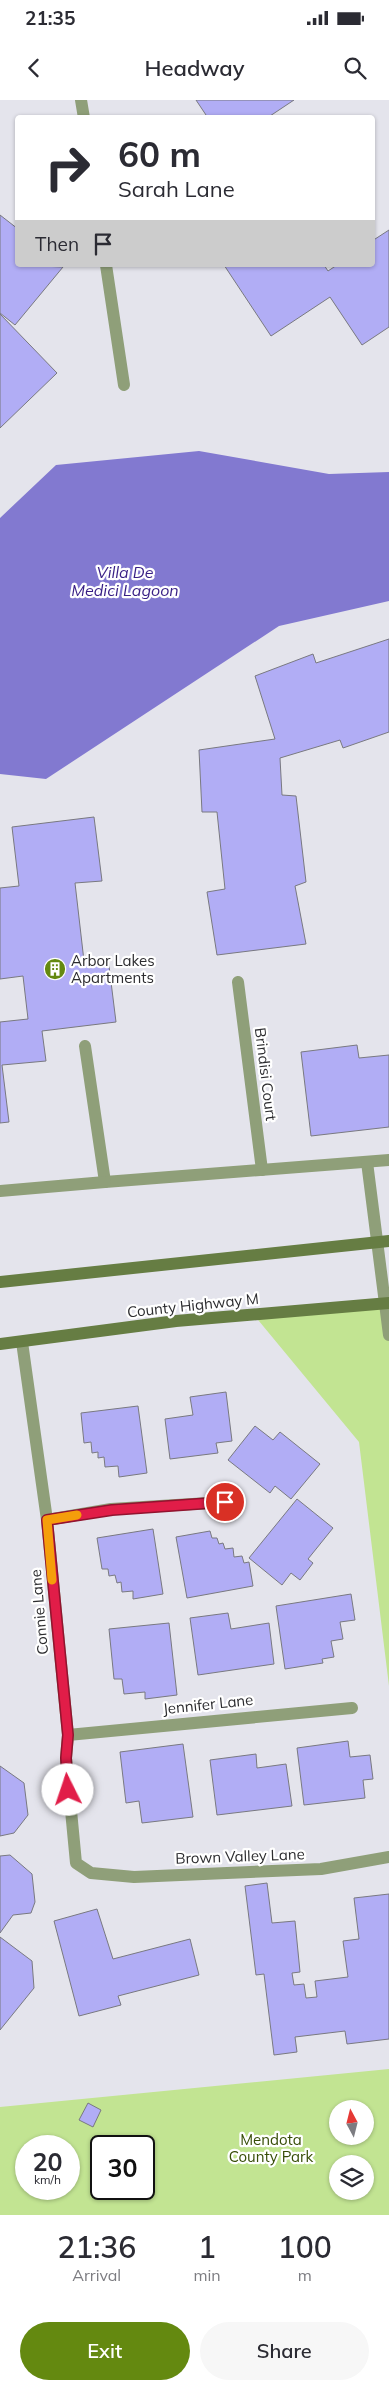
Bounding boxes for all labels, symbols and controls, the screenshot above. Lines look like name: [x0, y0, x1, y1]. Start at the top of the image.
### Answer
text: 21:35: [25, 6, 75, 30]
icon: back: [20, 54, 48, 82]
text: Headway: [145, 54, 244, 82]
icon: search: [341, 54, 369, 82]
text: 60 m: [118, 132, 201, 176]
icon: right: [35, 135, 100, 200]
text: Sarah Lane: [118, 175, 235, 203]
icon: arrive: [89, 230, 117, 258]
text: Then: [35, 232, 79, 256]
water label: Villa De Medici Lagoon: [71, 562, 179, 600]
place label: Arbor Lakes Apartments: [71, 951, 155, 987]
building icon: Arbor Lakes Apartments: [43, 957, 67, 981]
street label: Brindisi Court: [251, 1026, 281, 1122]
street label: County Highway M: [126, 1289, 260, 1321]
pin: [204, 1481, 246, 1523]
icon: arrive: [211, 1488, 239, 1516]
street label: Connie Lane: [26, 1569, 52, 1655]
street label: Jennifer Lane: [162, 1690, 254, 1718]
position arrow: [41, 1763, 93, 1815]
street label: Brown Valley Lane: [175, 1844, 305, 1868]
north arrow: [329, 2100, 374, 2145]
map controls: [329, 2100, 374, 2200]
park label: Mendota County Park: [229, 2130, 314, 2166]
speed limit sign: 30: [90, 2135, 155, 2200]
text: 20: [32, 2146, 63, 2177]
button: layers: [329, 2155, 374, 2200]
text: km/h: [34, 2172, 61, 2187]
text: 21:36: [57, 2228, 136, 2266]
text: 1: [198, 2228, 216, 2266]
text: 100: [278, 2228, 332, 2266]
text: Arrival: [72, 2265, 121, 2285]
text: min: [193, 2265, 221, 2285]
text: m: [298, 2265, 312, 2285]
button: Exit: [20, 2322, 190, 2380]
button: Share: [200, 2322, 369, 2380]

